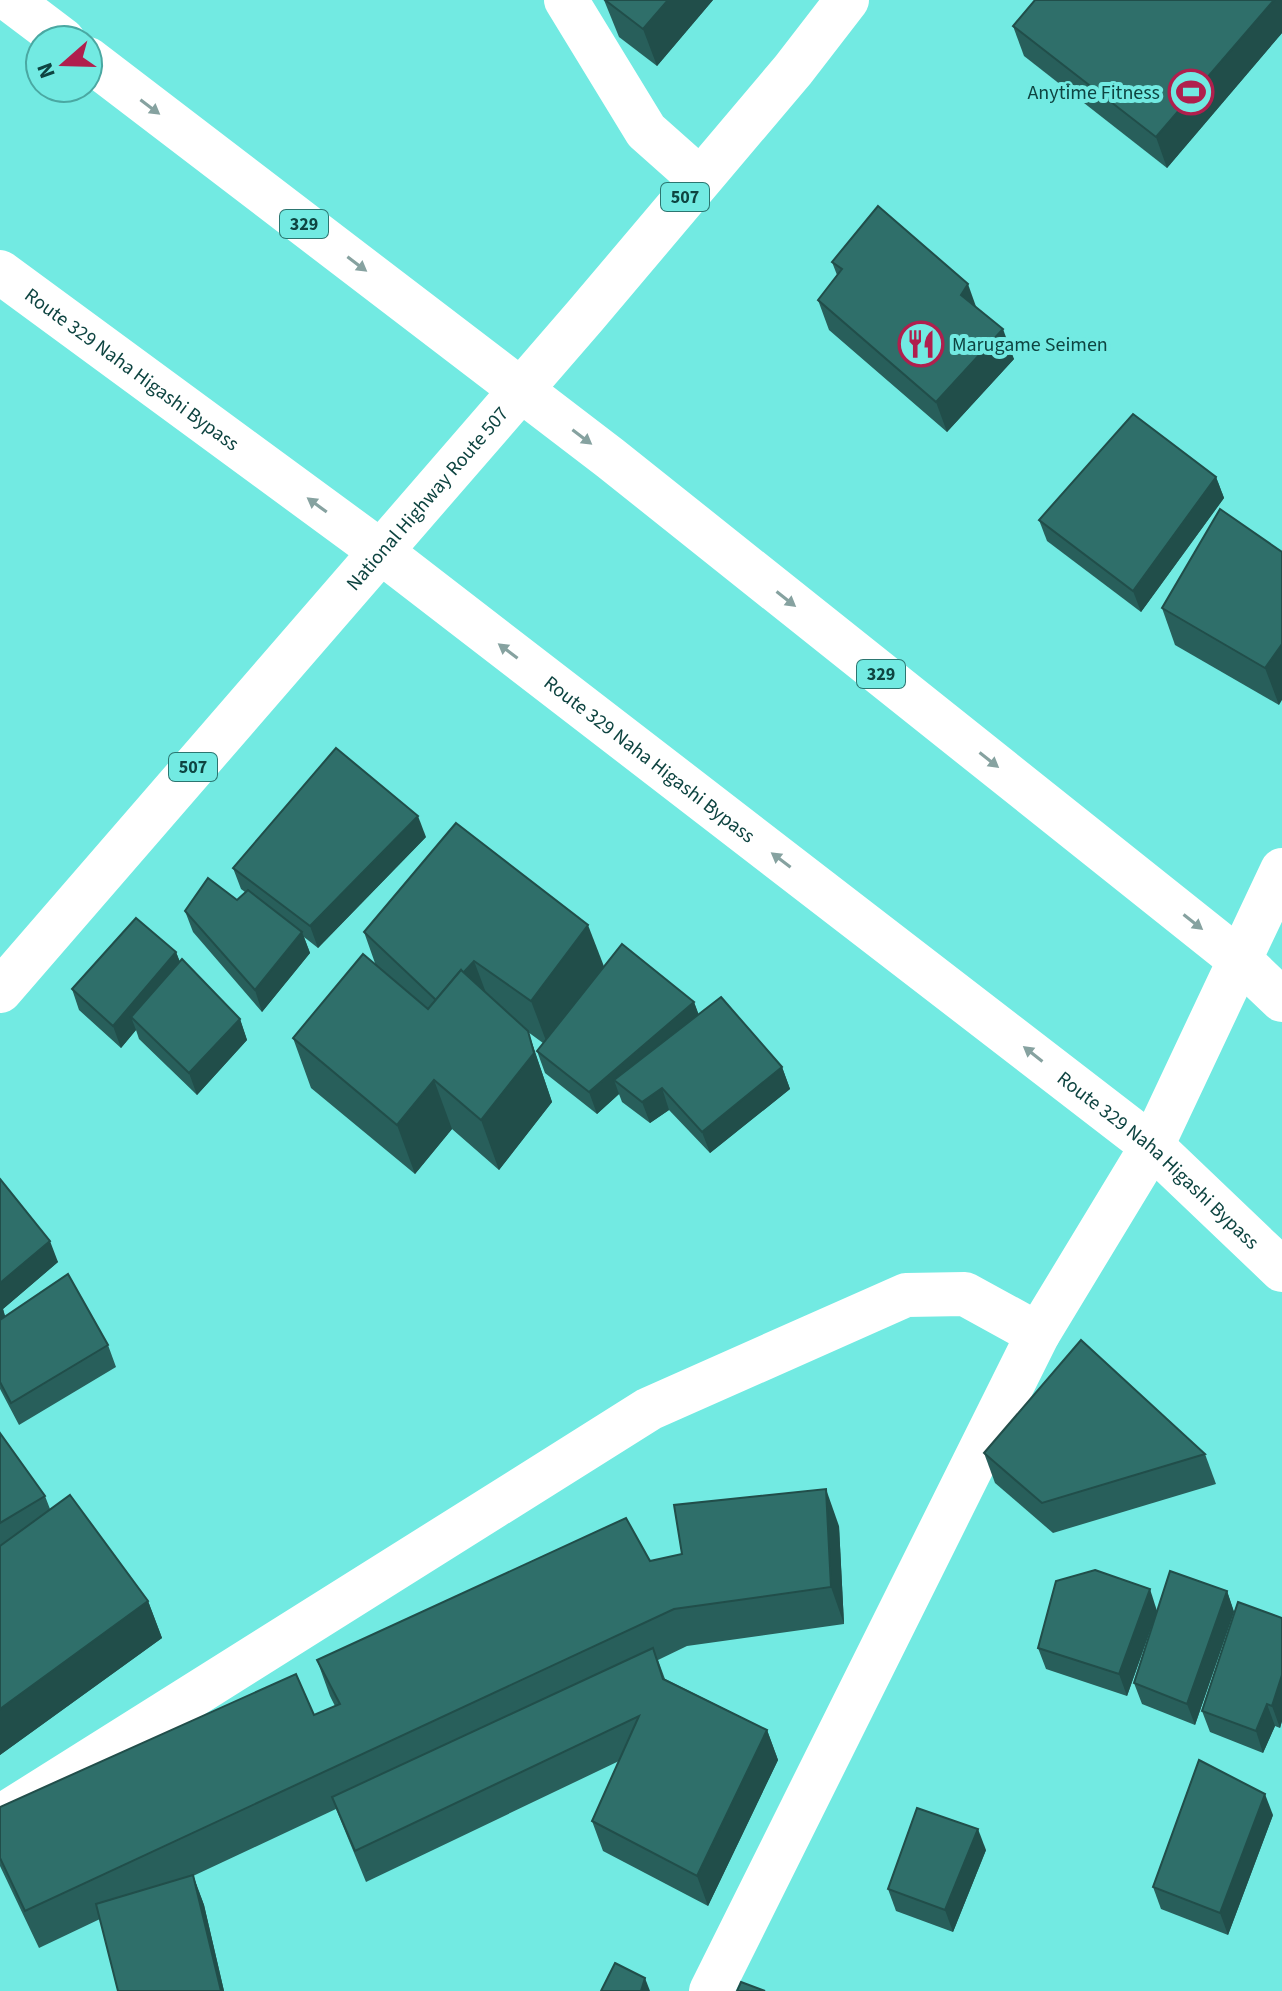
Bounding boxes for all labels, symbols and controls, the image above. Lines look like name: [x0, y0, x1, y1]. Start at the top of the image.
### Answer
north arrow: [24, 24, 104, 104]
text: N: [29, 58, 64, 83]
sports icon: Anytime Fitness: [1167, 68, 1215, 116]
place label: Anytime Fitness: [1028, 79, 1160, 107]
one-way arrow: [140, 98, 160, 114]
road number: 507: [661, 183, 709, 211]
road number: 329: [280, 210, 328, 238]
one-way arrow: [347, 256, 367, 272]
street label: Route 329 Naha Higashi Bypass: [19, 282, 245, 458]
restaurant icon: Marugame Seimen: [897, 320, 945, 368]
place label: Marugame Seimen: [952, 331, 1108, 359]
street label: National Highway Route 507: [340, 401, 515, 597]
one-way arrow: [572, 429, 592, 445]
one-way arrow: [307, 498, 328, 514]
one-way arrow: [776, 590, 796, 606]
one-way arrow: [498, 643, 518, 659]
road number: 329: [857, 660, 905, 688]
street label: Route 329 Naha Higashi Bypass: [538, 669, 761, 850]
one-way arrow: [979, 752, 999, 768]
road number: 507: [169, 753, 217, 781]
one-way arrow: [771, 853, 791, 869]
one-way arrow: [1183, 913, 1203, 930]
one-way arrow: [1023, 1047, 1043, 1063]
street label: Route 329 Naha Higashi Bypass: [1051, 1065, 1265, 1256]

